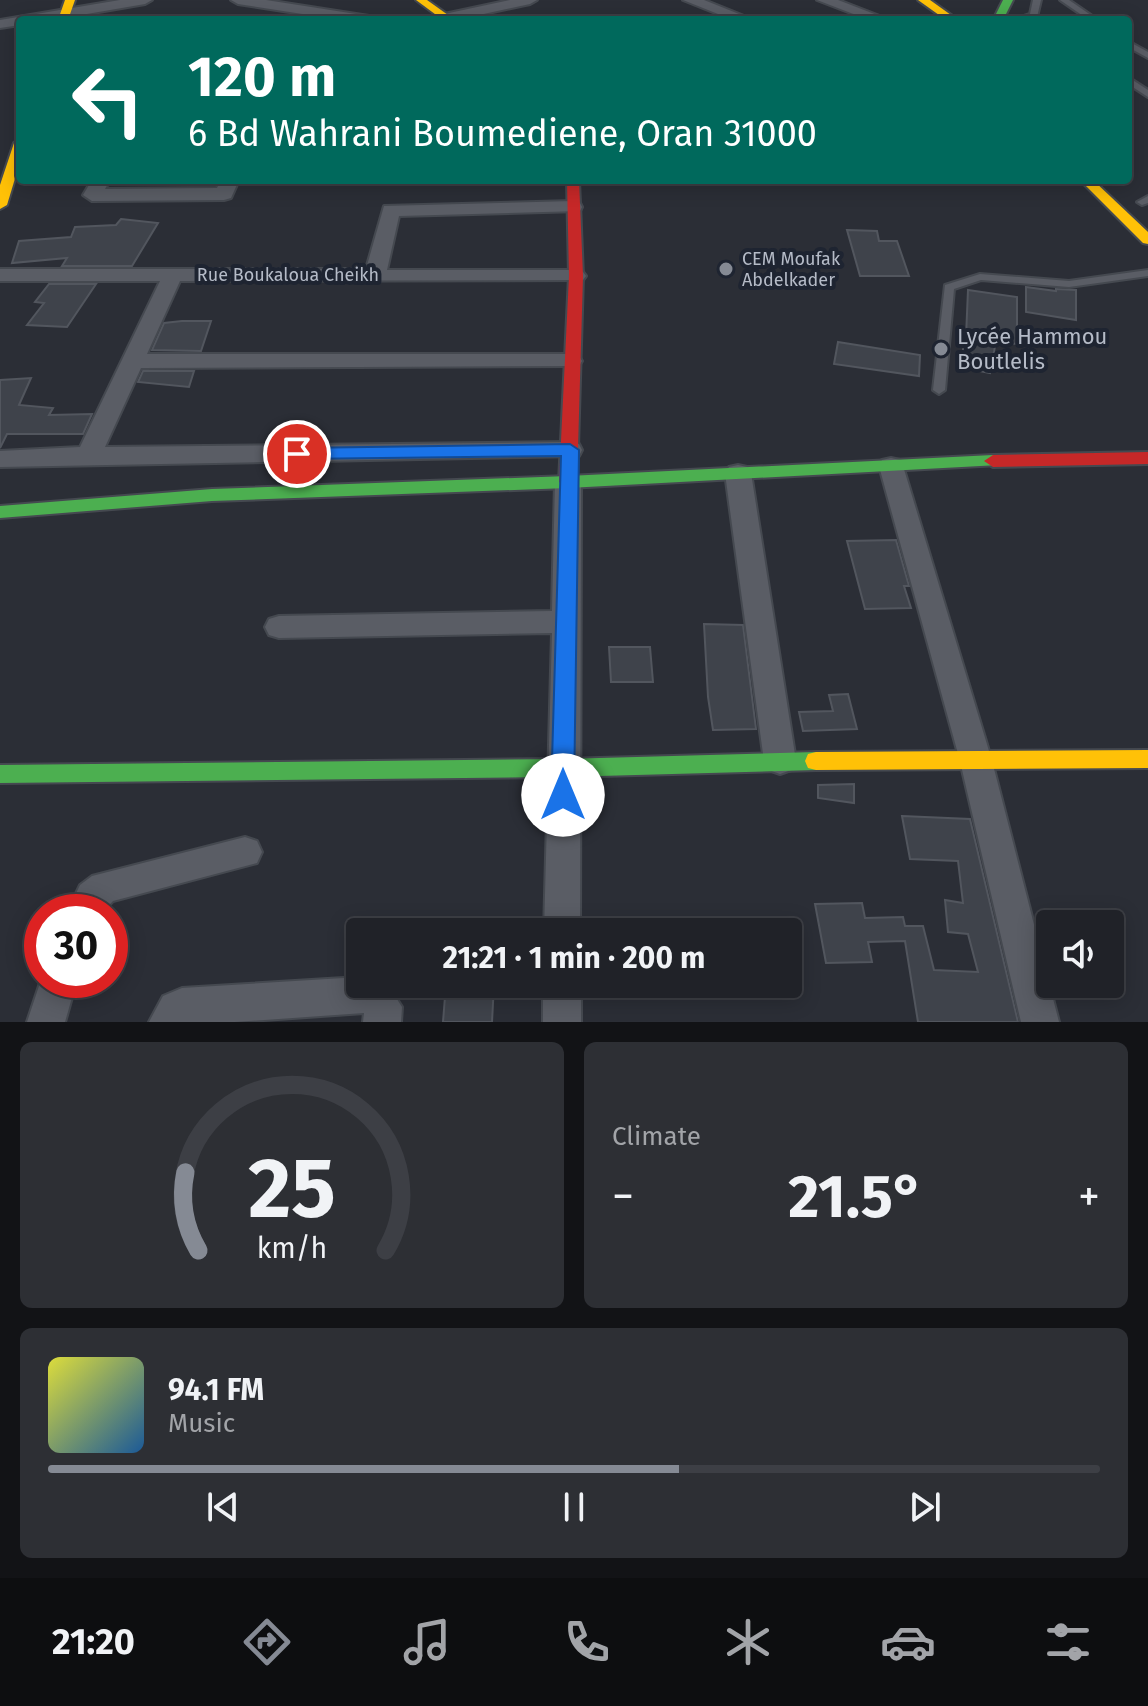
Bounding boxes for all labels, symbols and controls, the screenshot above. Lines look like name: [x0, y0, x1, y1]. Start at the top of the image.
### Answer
text: 120 m: [188, 44, 336, 111]
icon: left: [56, 48, 160, 152]
text: 6 Bd Wahrani Boumediene, Oran 31000: [188, 112, 817, 156]
place label: CEM Moufak Abdelkader: [742, 248, 841, 291]
marker: CEM Moufak Abdelkader: [717, 260, 735, 278]
street label: Rue Boukaloua Cheikh: [197, 264, 379, 286]
place label: Lycée Hammou Boutlelis: [957, 323, 1107, 375]
marker: Lycée Hammou Boutlelis: [932, 340, 950, 358]
pin: [263, 420, 331, 488]
icon: arrive: [275, 432, 319, 476]
position arrow: [521, 753, 605, 837]
speed limit sign: 30: [24, 894, 128, 998]
map controls: [1036, 910, 1124, 998]
button: sound: [1036, 910, 1124, 998]
text: 21:21 · 1 min · 200 m: [443, 940, 705, 976]
text: Climate: [612, 1121, 701, 1152]
text: 25: [248, 1139, 336, 1239]
text: 21.5°: [788, 1161, 924, 1233]
text: −: [612, 1170, 634, 1223]
text: +: [1078, 1170, 1100, 1223]
text: km/h: [257, 1231, 327, 1266]
text: 94.1 FM: [168, 1372, 264, 1408]
text: Music: [168, 1408, 235, 1439]
icon: previous: [201, 1485, 245, 1529]
icon: pause: [552, 1485, 596, 1529]
icon: next: [903, 1485, 947, 1529]
icon: directions: [239, 1614, 295, 1670]
icon: music: [399, 1614, 455, 1670]
icon: phone: [559, 1614, 615, 1670]
icon: climate: [720, 1614, 776, 1670]
icon: car: [880, 1614, 936, 1670]
icon: filters: [1040, 1614, 1096, 1670]
text: 21:20: [52, 1620, 135, 1664]

